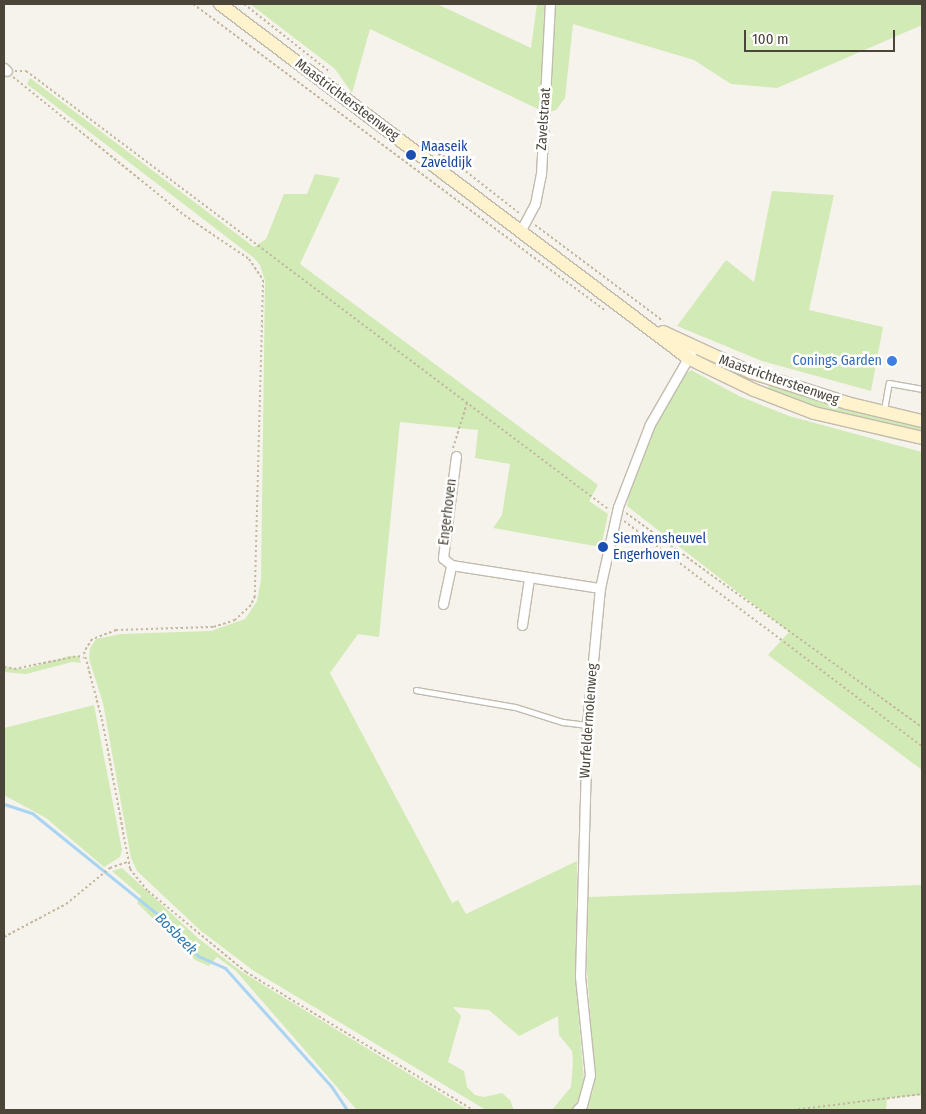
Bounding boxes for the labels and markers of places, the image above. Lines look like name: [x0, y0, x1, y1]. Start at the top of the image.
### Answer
place label: Maaseik Zaveldijk: [421, 139, 472, 172]
marker: Maaseik Zaveldijk: [405, 149, 417, 161]
place label: Conings Garden: [793, 353, 882, 369]
marker: Conings Garden: [886, 355, 898, 367]
place label: Siemkensheuvel Engerhoven: [613, 531, 706, 564]
marker: Siemkensheuvel Engerhoven: [597, 541, 609, 553]

